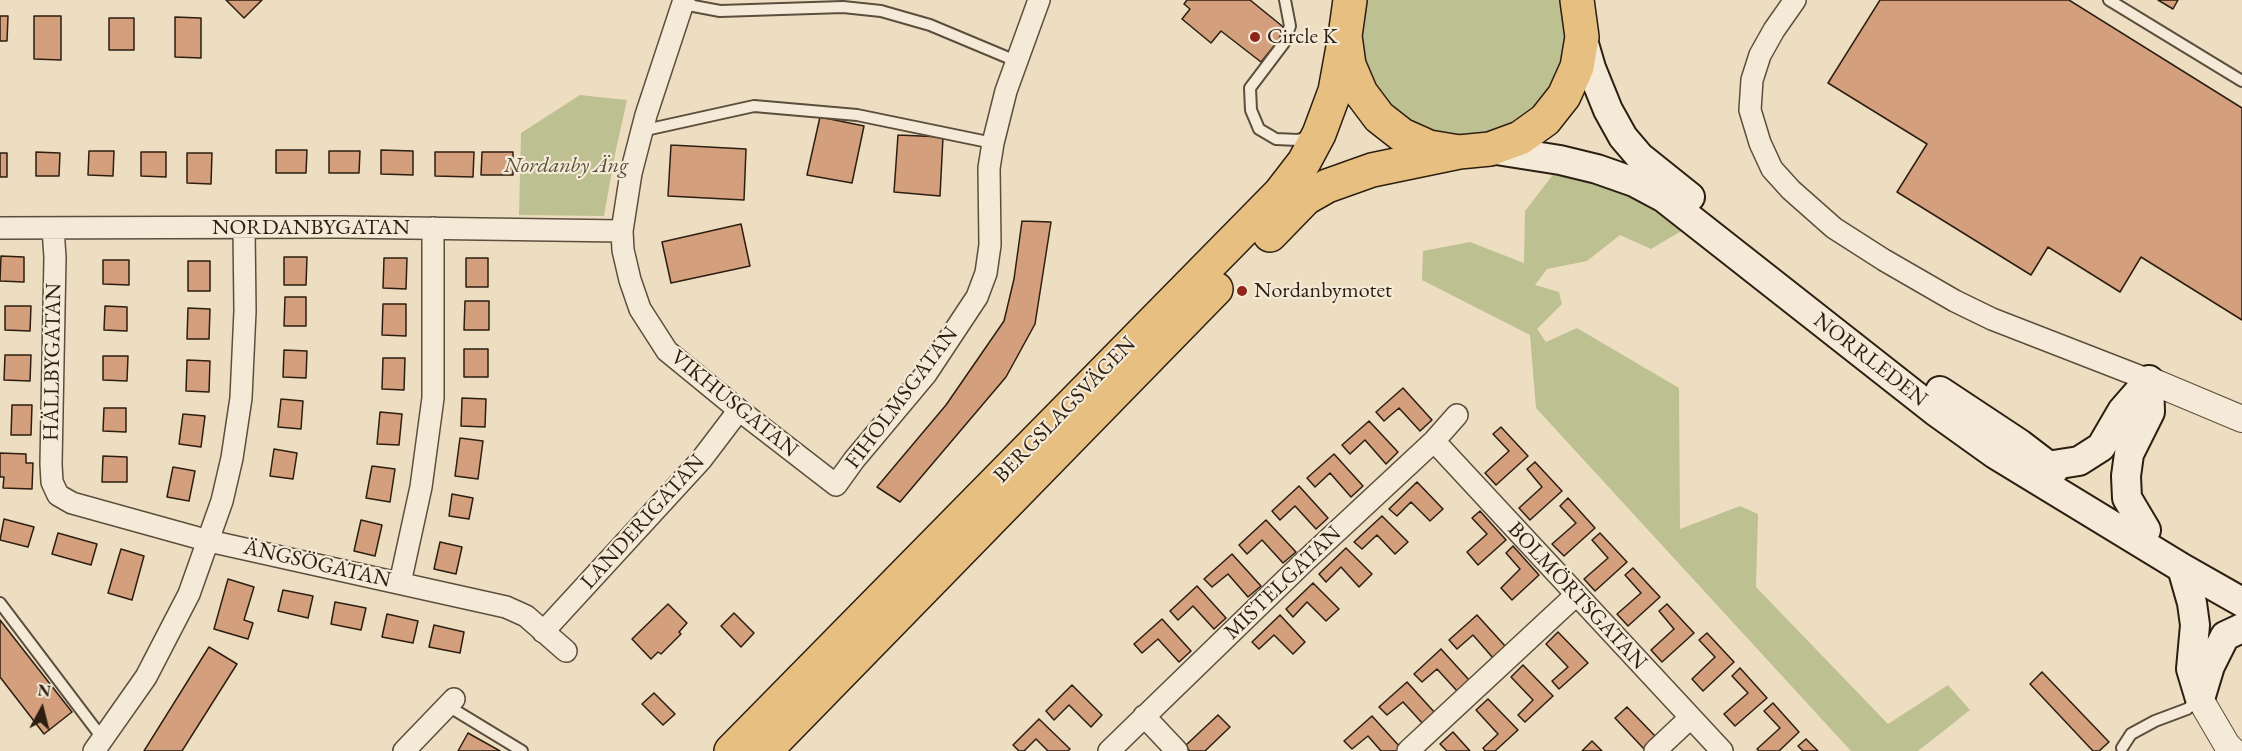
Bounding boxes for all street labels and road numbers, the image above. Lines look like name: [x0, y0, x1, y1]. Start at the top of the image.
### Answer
street label: NORDANBYGATAN: [212, 215, 410, 241]
street label: HÄLLBYGATAN: [38, 283, 68, 441]
street label: NORRLEDEN: [1808, 307, 1932, 413]
street label: FIHOLMSGATAN: [840, 322, 964, 474]
street label: BERGSLAGSVÄGEN: [988, 331, 1142, 489]
street label: VIKHUSGATAN: [665, 345, 803, 463]
street label: LANDERIGATAN: [576, 449, 710, 595]
street label: BOLMÖRTSGATAN: [1502, 517, 1652, 675]
street label: MISTELGATAN: [1219, 521, 1347, 645]
street label: ÄNGSÖGATAN: [241, 534, 393, 594]

